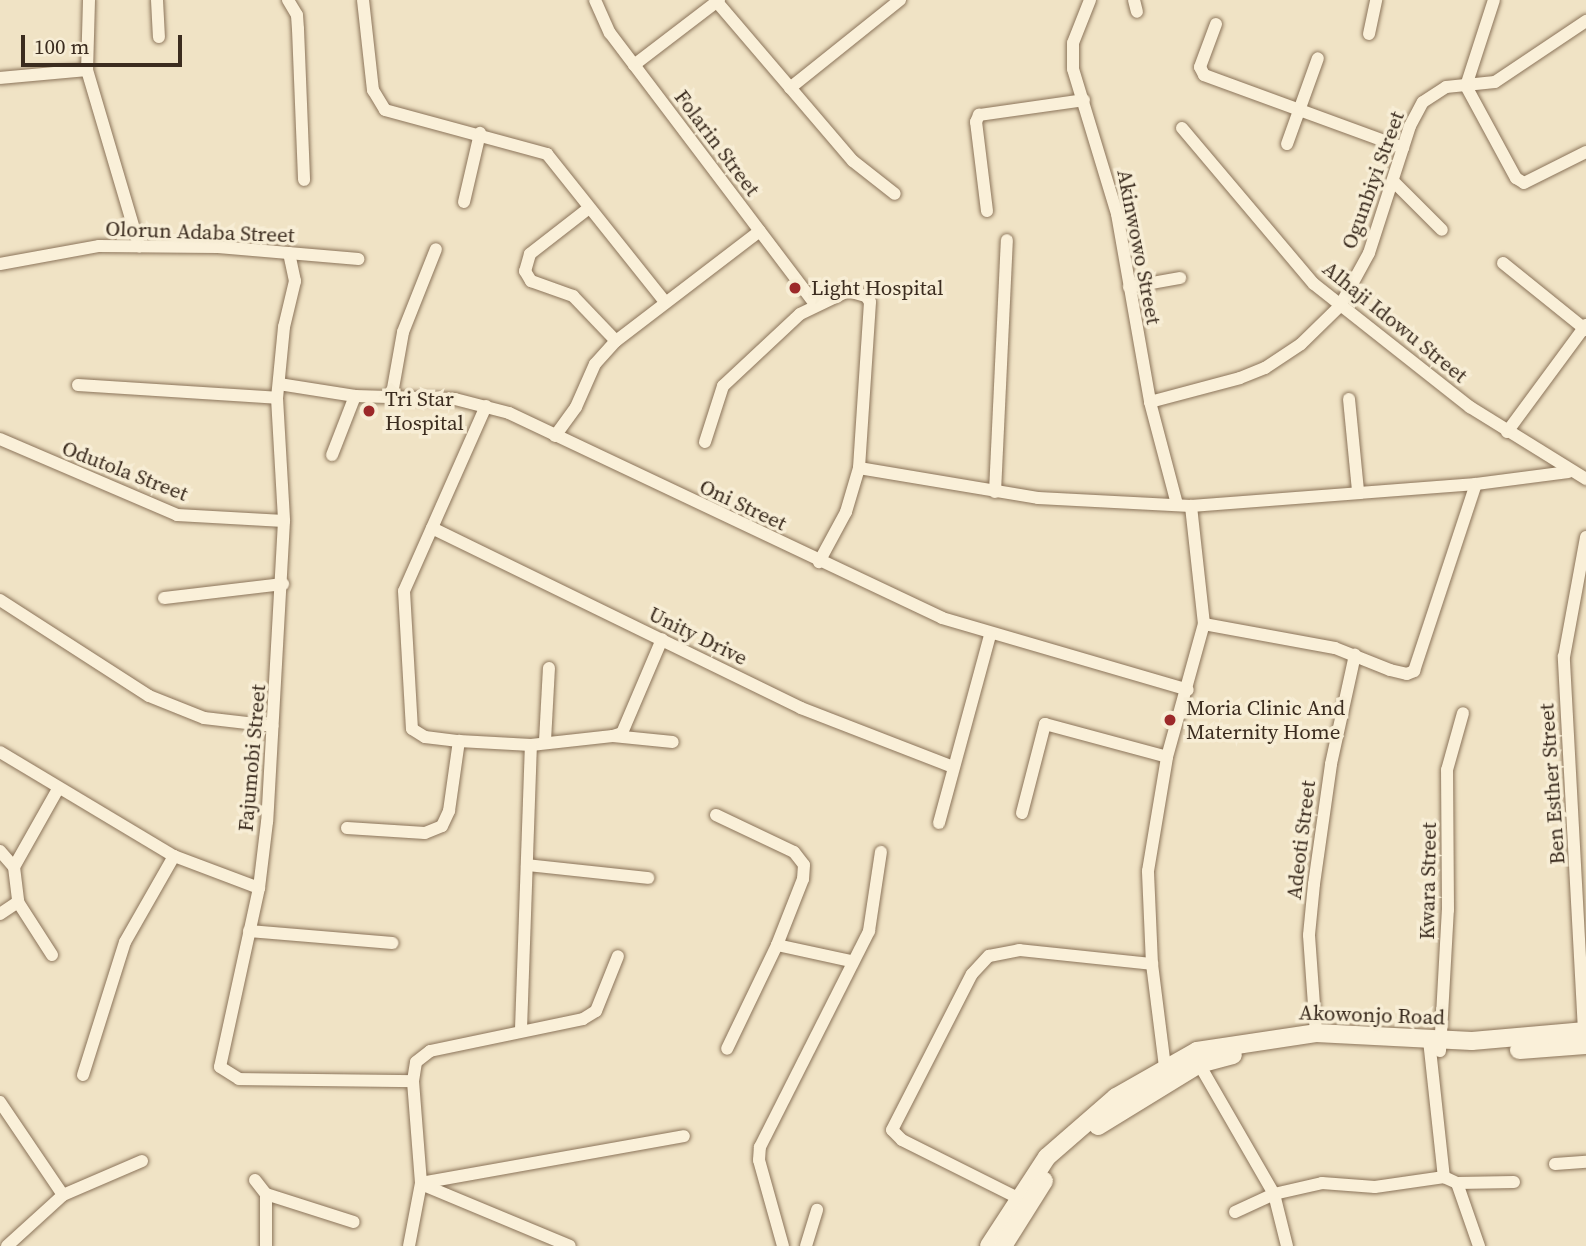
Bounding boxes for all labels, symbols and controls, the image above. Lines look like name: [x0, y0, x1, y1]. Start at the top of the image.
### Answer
scale bar: [24, 21, 186, 65]
text: 100 m: [34, 32, 89, 61]
street label: Folarin Street: [669, 85, 765, 201]
street label: Ogunbiyi Street: [1336, 108, 1410, 252]
street label: Akinwowo Street: [1112, 167, 1166, 327]
street label: Olorun Adaba Street: [105, 216, 295, 248]
street label: Alhaji Idowu Street: [1318, 256, 1472, 388]
place label: Light Hospital: [811, 275, 944, 301]
marker: Light Hospital: [785, 278, 805, 298]
place label: Tri Star Hospital: [385, 386, 464, 436]
marker: Tri Star Hospital: [359, 401, 379, 421]
street label: Odutola Street: [58, 435, 192, 507]
street label: Oni Street: [696, 474, 790, 536]
street label: Unity Drive: [645, 601, 751, 671]
street label: Fajumobi Street: [233, 683, 271, 833]
place label: Moria Clinic And Maternity Home: [1186, 695, 1345, 745]
street label: Ben Esther Street: [1534, 703, 1570, 865]
marker: Moria Clinic And Maternity Home: [1160, 710, 1180, 730]
street label: Adeoti Street: [1281, 779, 1321, 901]
street label: Kwara Street: [1414, 822, 1442, 940]
street label: Akowonjo Road: [1298, 1000, 1446, 1030]

